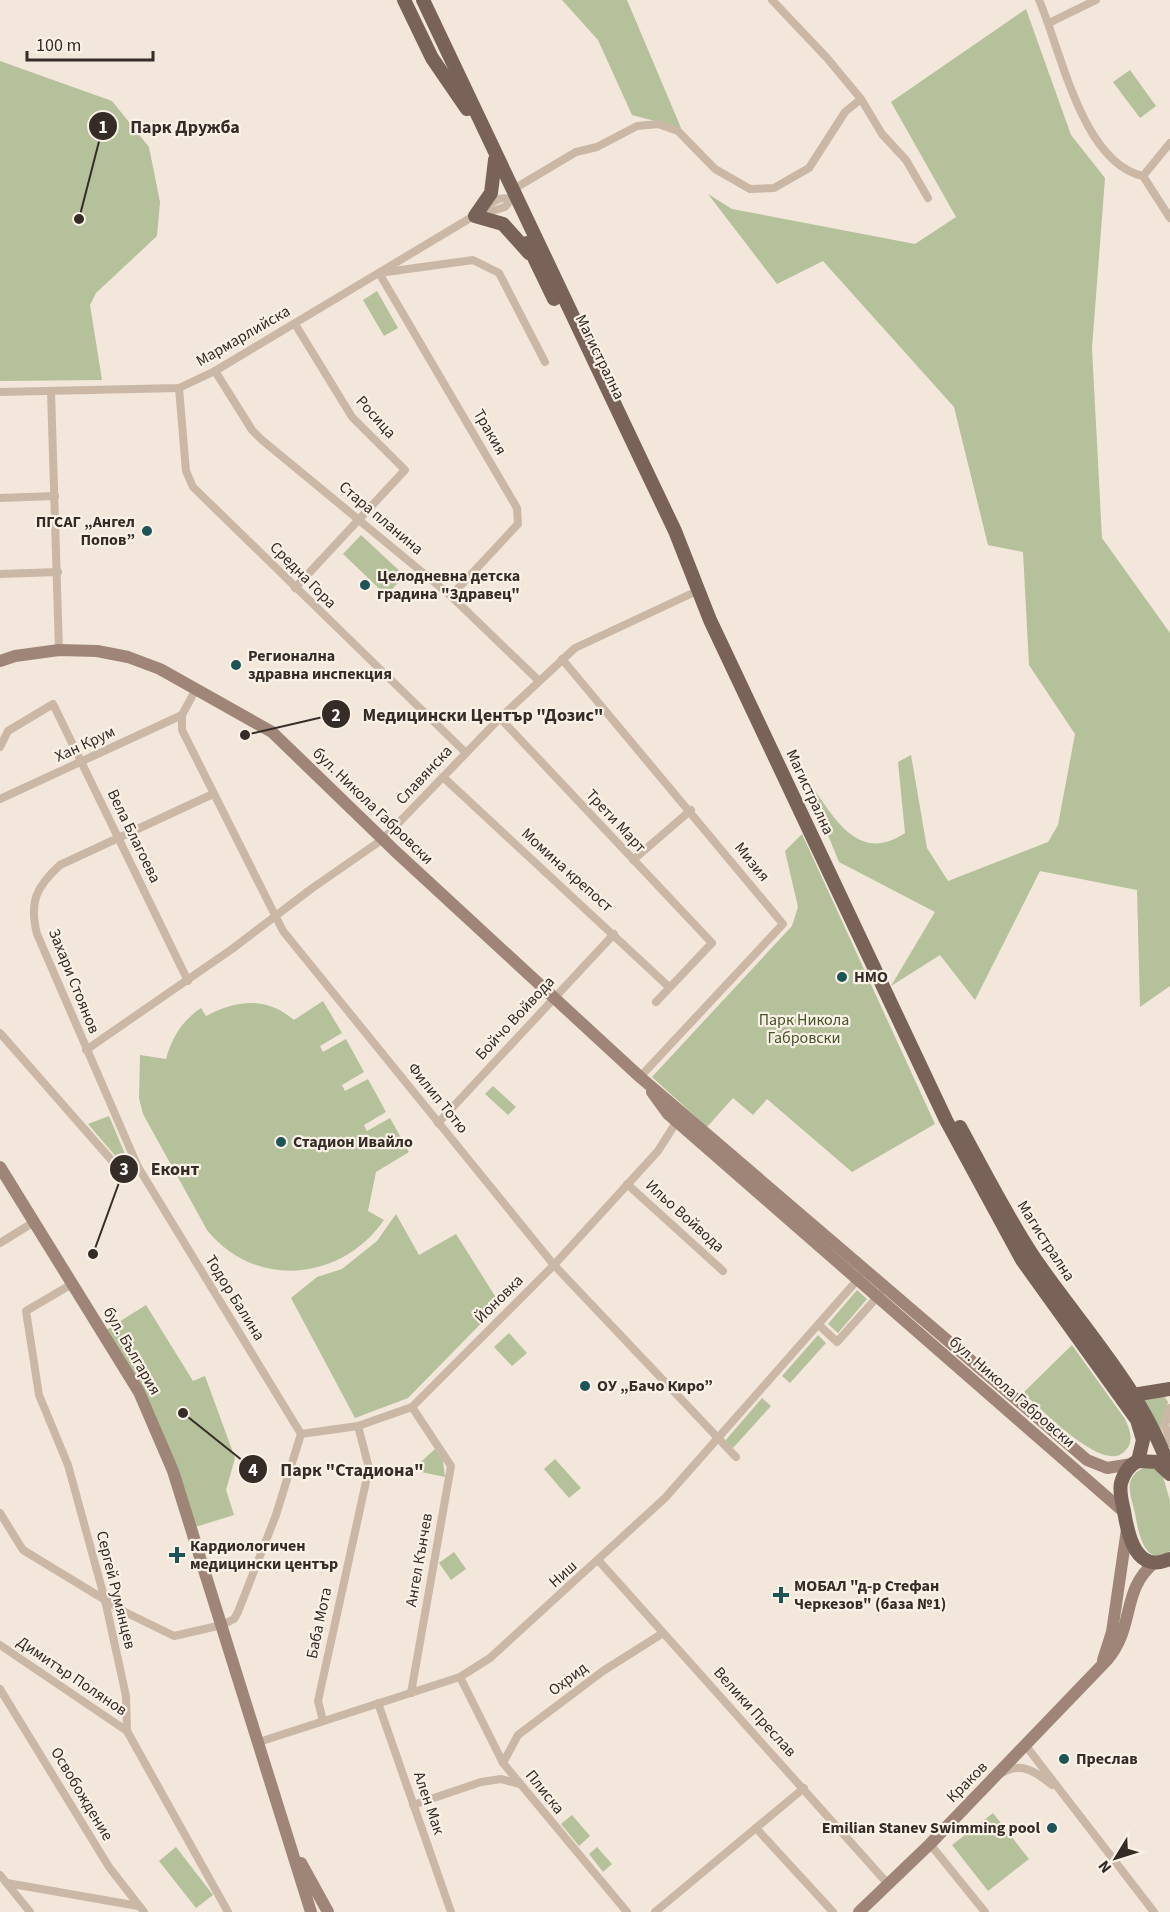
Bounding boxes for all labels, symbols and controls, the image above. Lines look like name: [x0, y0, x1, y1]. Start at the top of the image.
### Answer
scale bar: [27, 24, 153, 62]
text: 100 m: [36, 33, 81, 58]
callout: Парк Дружба: [88, 108, 252, 144]
text: 1: [98, 115, 108, 140]
text: Парк Дружба: [130, 115, 240, 140]
street label: Мармарлийска: [192, 300, 294, 372]
street label: Магистрална: [570, 311, 630, 403]
street label: Росица: [351, 391, 401, 443]
street label: Тракия: [468, 405, 512, 459]
street label: Стара планина: [334, 476, 428, 560]
place label: ПГСАГ „Ангел Попов”: [36, 511, 135, 551]
marker: ПГСАГ „Ангел Попов”: [140, 524, 154, 538]
street label: Средна Гора: [265, 537, 341, 613]
place label: Целодневна детска градина "Здравец": [377, 565, 520, 605]
marker: Целодневна детска градина "Здравец": [358, 578, 372, 592]
place label: Регионална здравна инспекция: [248, 645, 392, 685]
marker: Регионална здравна инспекция: [229, 658, 243, 672]
callout: Медицински Център "Дозис": [321, 696, 616, 732]
text: 2: [331, 703, 341, 728]
text: Медицински Център "Дозис": [362, 703, 604, 728]
street label: Хан Крум: [51, 721, 119, 767]
street label: Славянска: [391, 740, 457, 810]
street label: бул. Никола Габровски: [308, 742, 438, 870]
street label: Магистрална: [781, 746, 839, 838]
street label: Трети Март: [581, 784, 651, 858]
street label: Вела Благоева: [102, 786, 166, 886]
street label: Момина крепост: [516, 823, 618, 917]
street label: Мизия: [729, 837, 775, 887]
street label: Захари Стоянов: [43, 925, 105, 1037]
place label: HMO: [854, 966, 888, 988]
marker: HMO: [835, 970, 849, 984]
street label: Бойчо Войвода: [470, 971, 560, 1065]
park label: Парк Никола Габровски: [759, 1009, 849, 1049]
street label: Филип Тотю: [403, 1058, 474, 1138]
place label: Стадион Ивайло: [293, 1131, 413, 1153]
marker: Стадион Ивайло: [274, 1135, 288, 1149]
callout: Еконт: [109, 1151, 212, 1187]
text: 3: [119, 1157, 129, 1182]
text: Еконт: [151, 1157, 199, 1182]
street label: Ильо Войвода: [641, 1175, 729, 1257]
street label: Магистрална: [1012, 1196, 1080, 1286]
street label: Тодор Балина: [200, 1251, 270, 1345]
street label: Йоновка: [470, 1270, 528, 1328]
street label: бул. България: [98, 1303, 166, 1399]
street label: бул. Никола Габровски: [944, 1331, 1080, 1453]
place label: ОУ „Бачо Киро”: [597, 1375, 713, 1397]
marker: ОУ „Бачо Киро”: [578, 1379, 592, 1393]
callout: Парк "Стадиона": [238, 1451, 436, 1487]
text: 4: [248, 1458, 258, 1483]
text: Парк "Стадиона": [280, 1458, 424, 1483]
street label: Ангел Кънчев: [400, 1511, 438, 1609]
street label: Сергей Румянцев: [91, 1529, 141, 1651]
place label: Кардиологичен медицински център: [190, 1535, 338, 1575]
marker: Кардиологичен медицински център: [168, 1546, 186, 1564]
street label: Ниш: [544, 1555, 582, 1593]
place label: МОБАЛ "д-р Стефан Черкезов" (база №1): [794, 1575, 946, 1615]
street label: Баба Мота: [301, 1585, 337, 1661]
marker: МОБАЛ "д-р Стефан Черкезов" (база №1): [772, 1586, 790, 1604]
street label: Димитър Полянов: [12, 1631, 132, 1721]
street label: Охрид: [544, 1657, 593, 1701]
street label: Велики Преслав: [709, 1662, 801, 1762]
street label: Освобождение: [45, 1743, 119, 1845]
place label: Преслав: [1076, 1748, 1138, 1770]
marker: Преслав: [1057, 1752, 1071, 1766]
street label: Краков: [941, 1756, 993, 1808]
street label: Плиска: [520, 1765, 570, 1819]
street label: Ален Мак: [408, 1769, 450, 1838]
place label: Emilian Stanev Swimming pool: [822, 1817, 1040, 1839]
marker: Emilian Stanev Swimming pool: [1045, 1821, 1059, 1835]
north arrow: [1086, 1828, 1146, 1888]
text: N: [1093, 1856, 1117, 1878]

